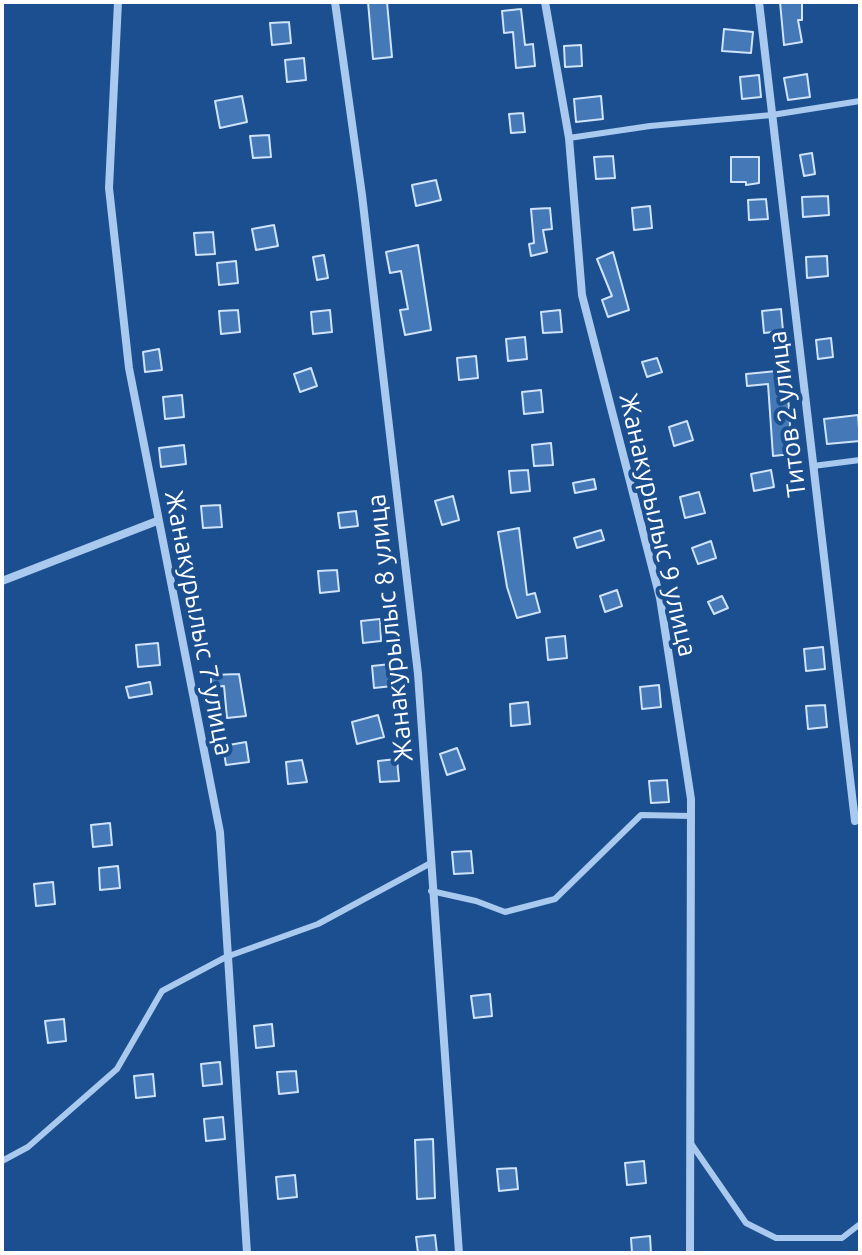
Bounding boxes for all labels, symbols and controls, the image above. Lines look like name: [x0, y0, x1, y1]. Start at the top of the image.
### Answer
street label: Титов 2 улица: [761, 329, 813, 499]
street label: Жанакурылыс 9 улица: [613, 390, 703, 660]
street label: Жанакурылыс 7 улица: [158, 488, 240, 758]
street label: Жанакурылыс 8 улица: [360, 492, 420, 764]

